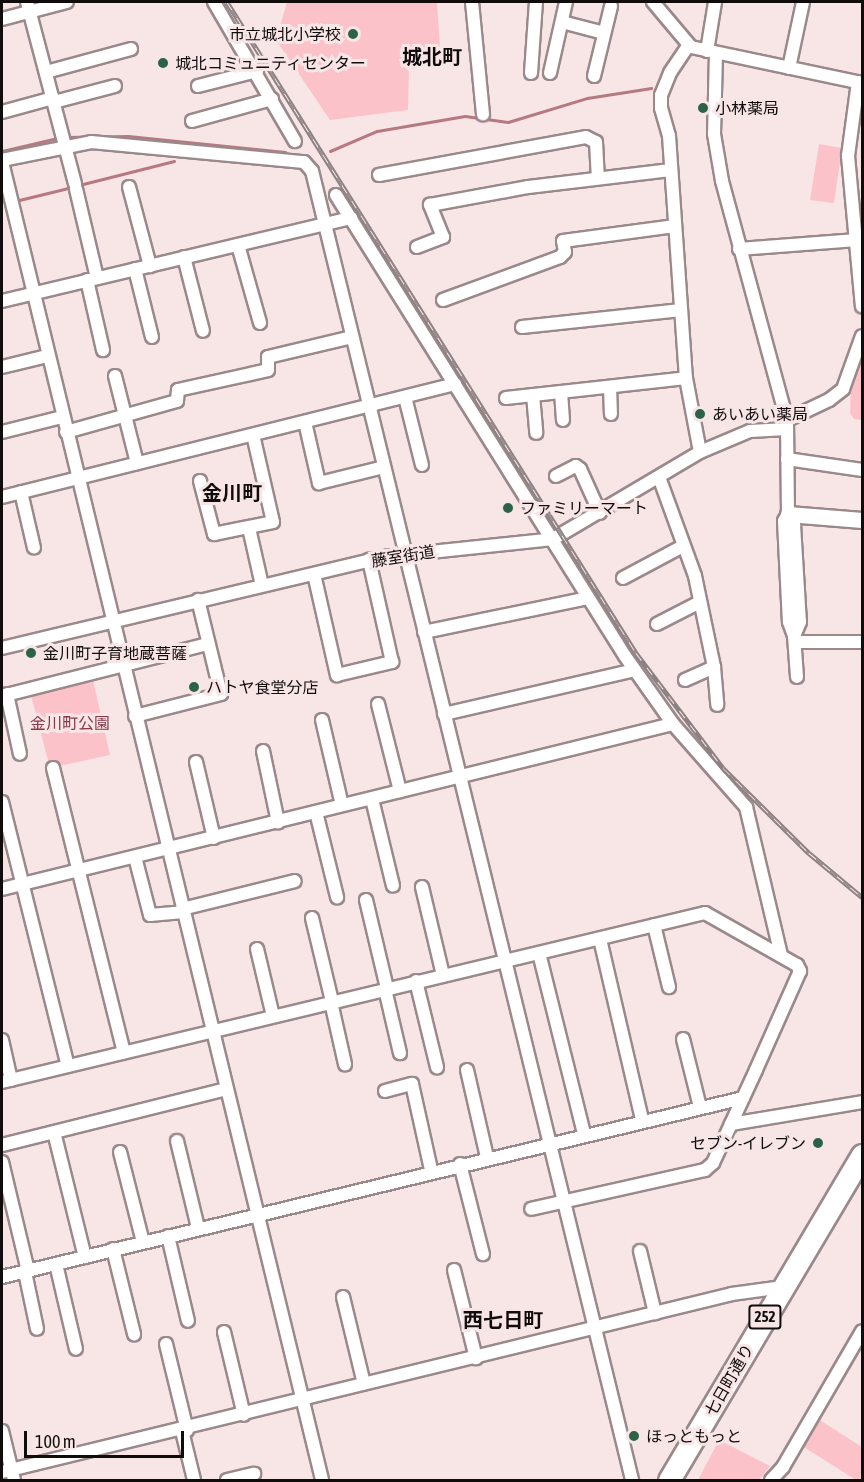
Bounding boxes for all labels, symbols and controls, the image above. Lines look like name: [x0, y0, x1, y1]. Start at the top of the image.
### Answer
place label: 市立城北小学校: [229, 24, 341, 44]
marker: 市立城北小学校: [346, 27, 360, 41]
district label: 城北町: [402, 44, 462, 68]
place label: 城北コミュニティセンター: [175, 53, 367, 73]
marker: 城北コミュニティセンター: [156, 56, 170, 70]
place label: 小林薬局: [715, 98, 779, 118]
marker: 小林薬局: [696, 101, 710, 115]
place label: あいあい薬局: [712, 404, 808, 424]
marker: あいあい薬局: [693, 407, 707, 421]
district label: 金川町: [202, 480, 262, 504]
place label: ファミリーマート: [520, 498, 648, 518]
marker: ファミリーマート: [501, 501, 515, 515]
street label: 藤室街道: [370, 542, 436, 570]
place label: 金川町子育地蔵菩薩: [43, 643, 187, 663]
marker: 金川町子育地蔵菩薩: [24, 646, 38, 660]
place label: ハトヤ食堂分店: [206, 677, 318, 697]
marker: ハトヤ食堂分店: [187, 680, 201, 694]
park label: 金川町公園: [30, 713, 110, 733]
place label: セブン-イレブン: [690, 1133, 806, 1153]
marker: セブン-イレブン: [811, 1136, 825, 1150]
road number: 252: [747, 1305, 783, 1329]
district label: 西七日町: [463, 1307, 543, 1331]
street label: 七日町通り: [701, 1341, 757, 1419]
scale bar: [27, 1419, 188, 1457]
place label: ほっともっと: [646, 1426, 742, 1446]
marker: ほっともっと: [627, 1429, 641, 1443]
text: 100 m: [35, 1431, 76, 1452]

